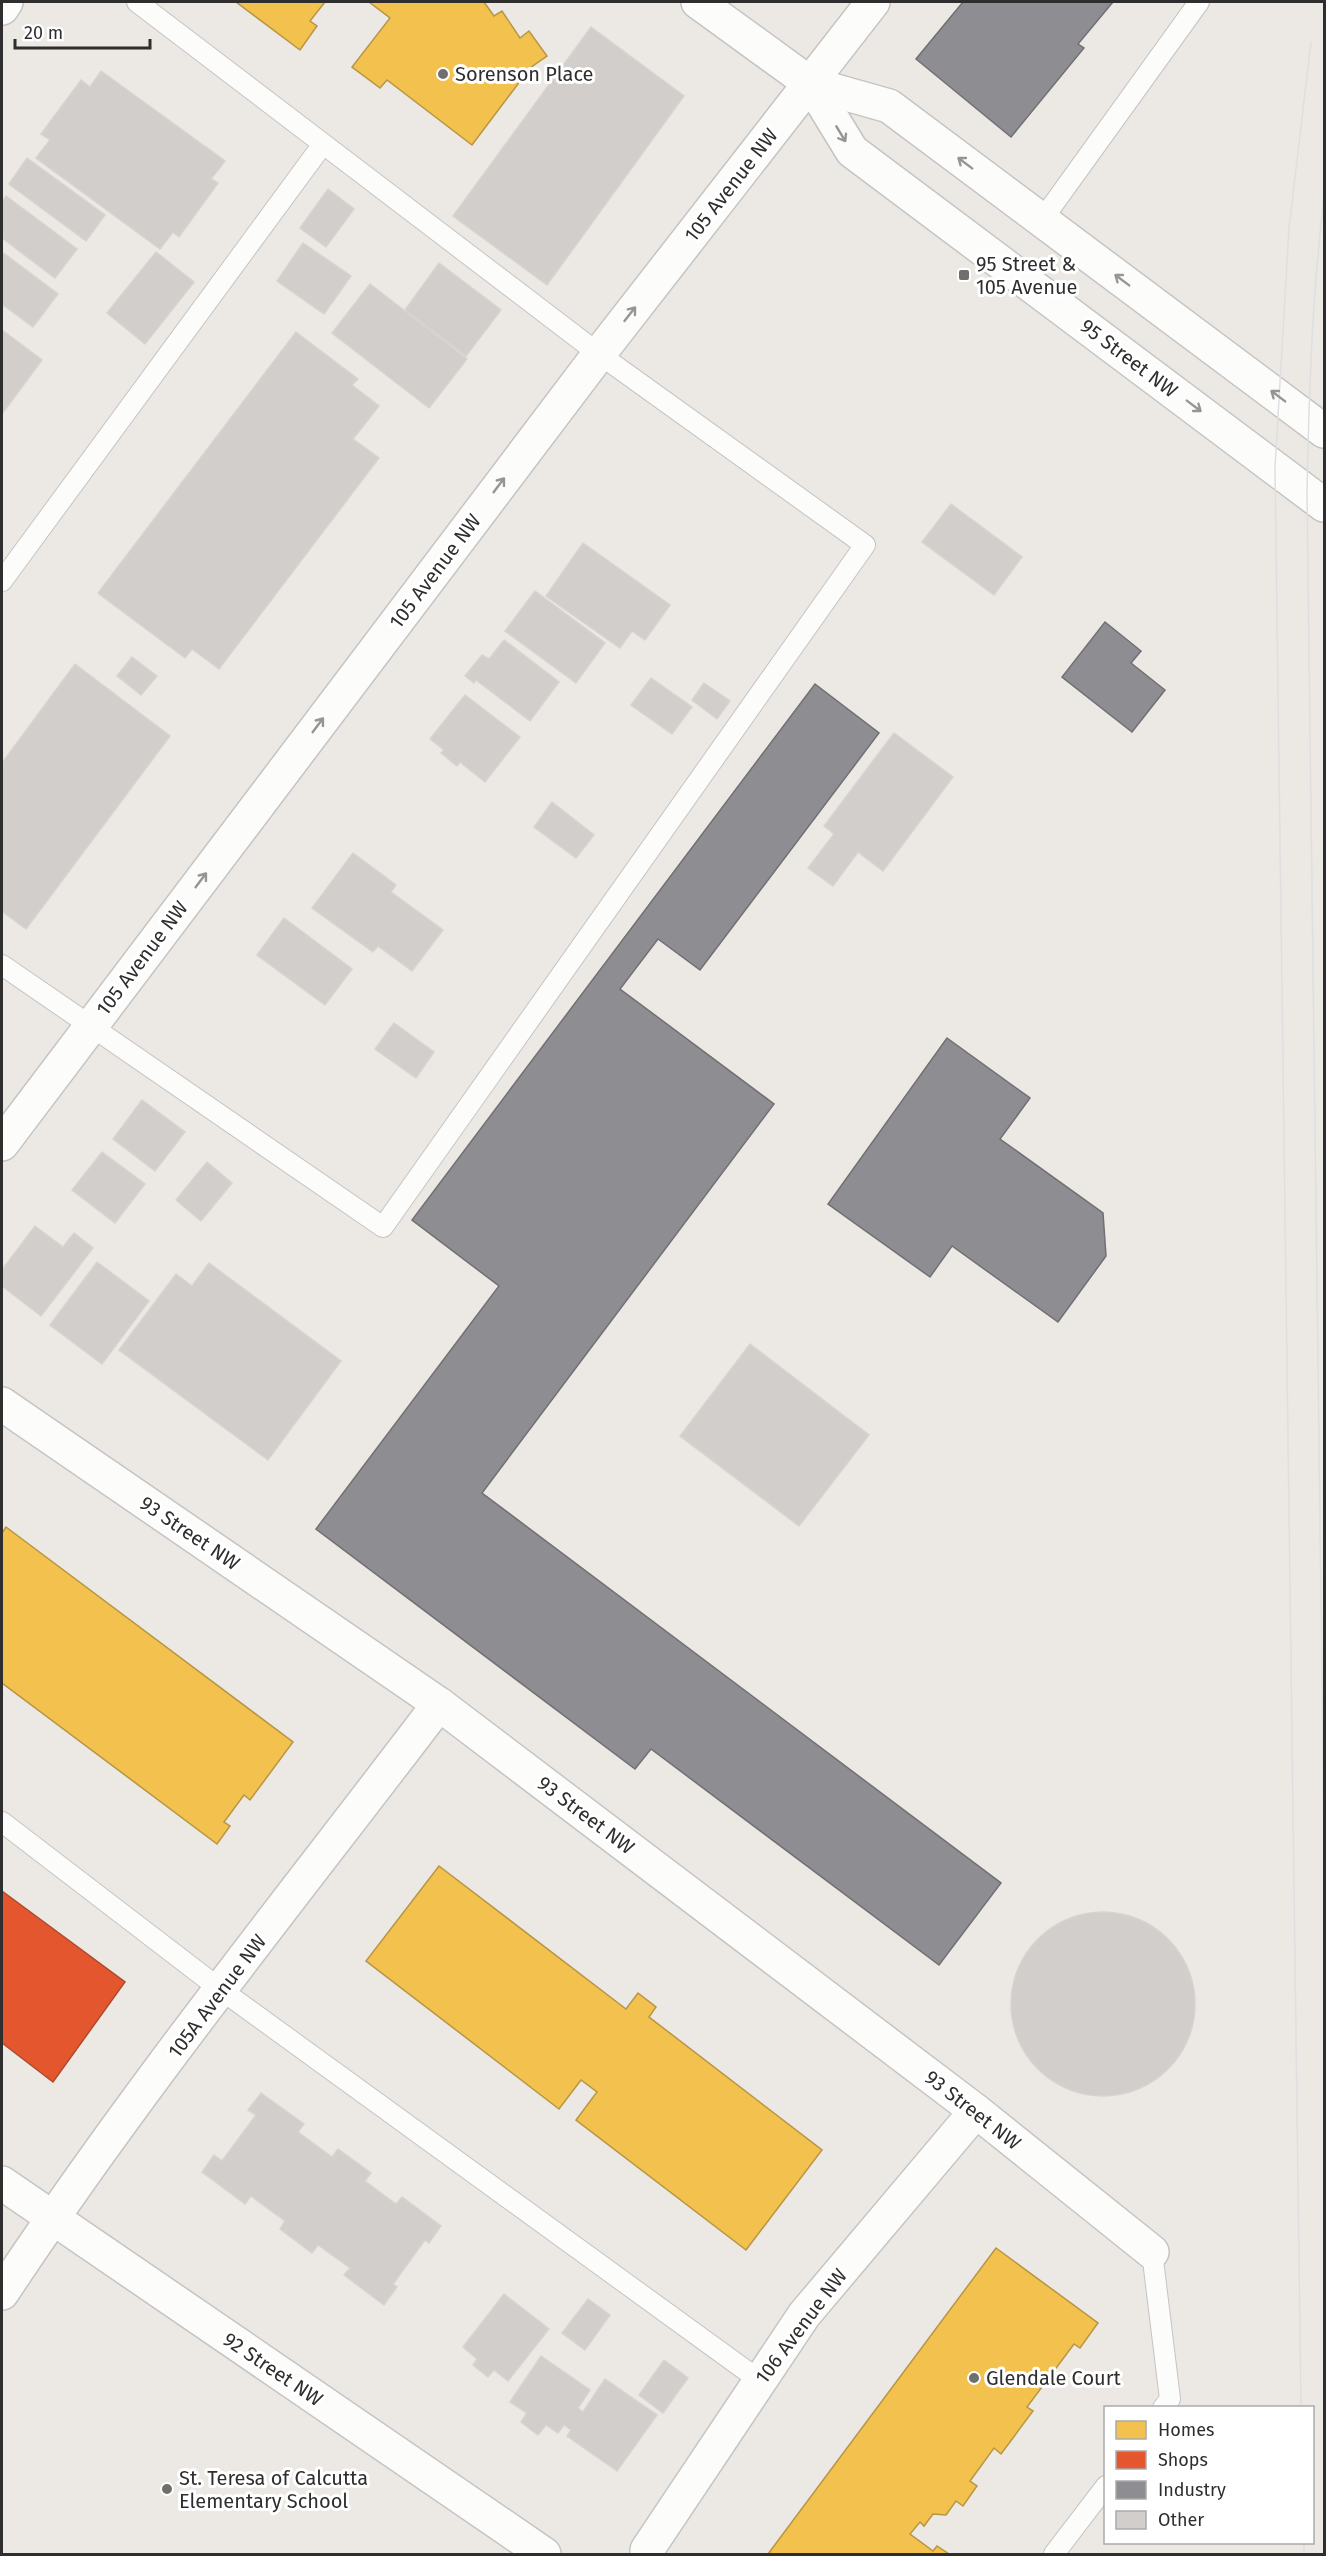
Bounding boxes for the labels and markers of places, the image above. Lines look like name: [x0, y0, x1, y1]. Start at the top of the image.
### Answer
place label: Sorenson Place: [455, 62, 593, 86]
marker: Sorenson Place: [436, 67, 450, 81]
place label: 95 Street & 105 Avenue: [976, 252, 1078, 299]
marker: 95 Street & 105 Avenue: [957, 268, 971, 282]
place label: Glendale Court: [986, 2366, 1121, 2390]
marker: Glendale Court: [967, 2371, 981, 2385]
place label: St. Teresa of Calcutta Elementary School: [179, 2466, 368, 2513]
marker: St. Teresa of Calcutta Elementary School: [160, 2482, 174, 2496]

